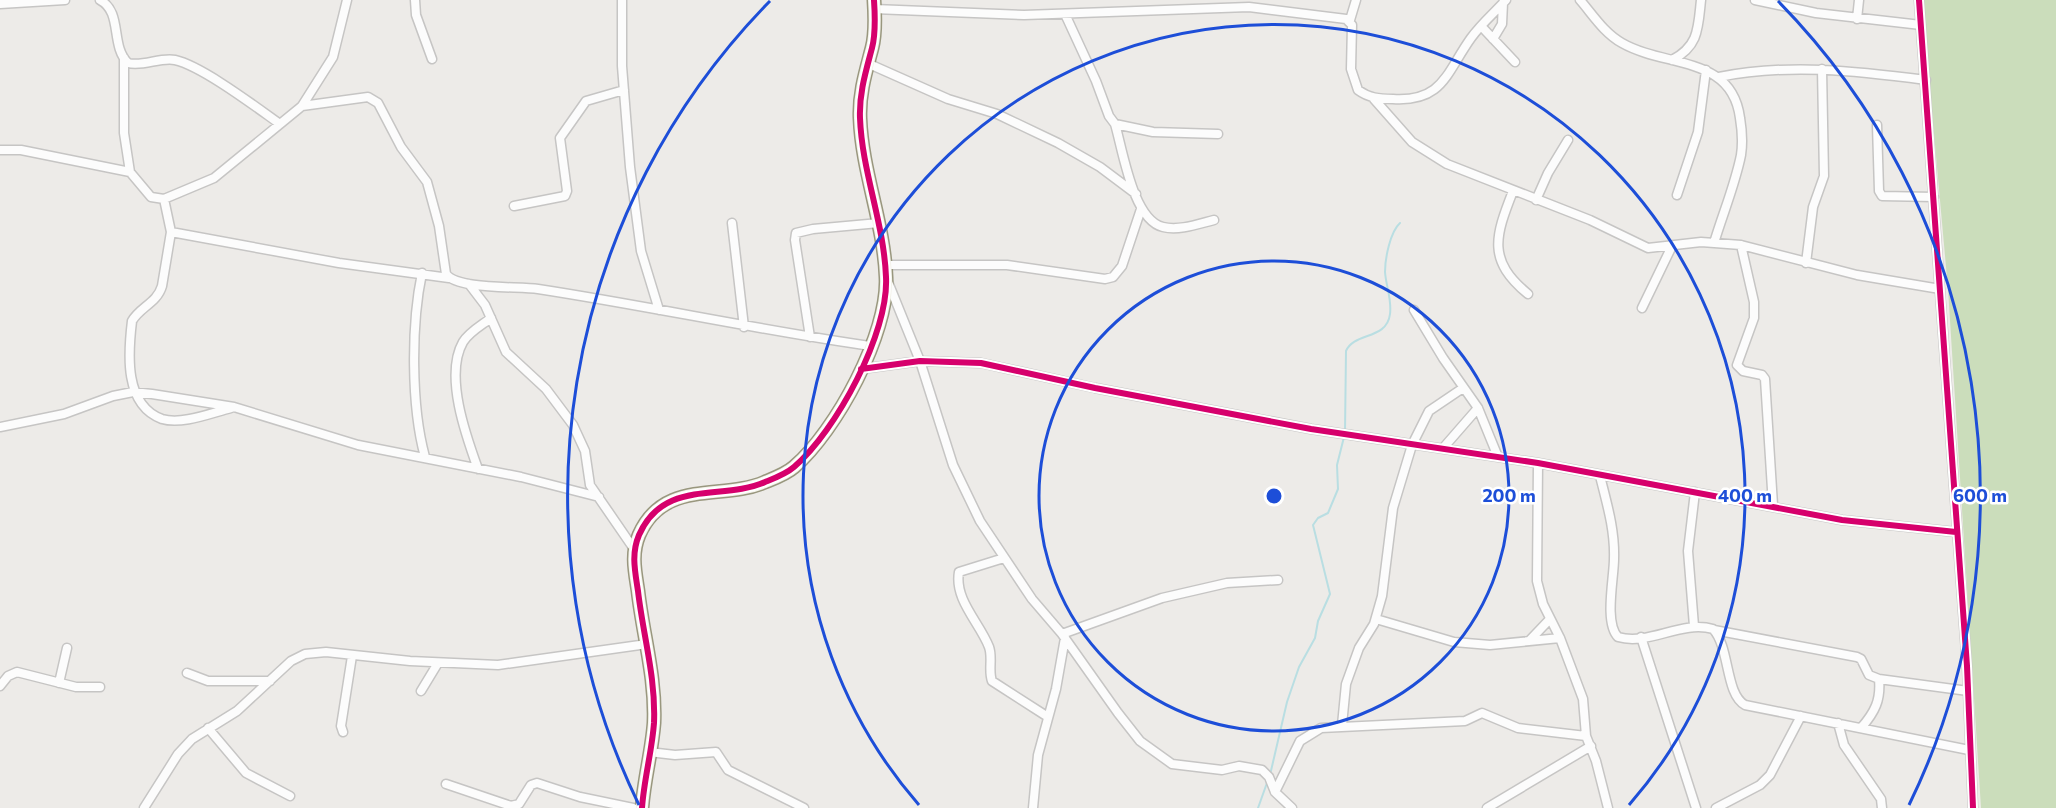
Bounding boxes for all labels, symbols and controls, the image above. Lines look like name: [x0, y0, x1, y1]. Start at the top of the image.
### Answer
text: 200 m: [1482, 484, 1536, 506]
text: 400 m: [1718, 484, 1772, 506]
text: 600 m: [1953, 484, 2007, 506]
centre of rings: [1264, 486, 1284, 506]

